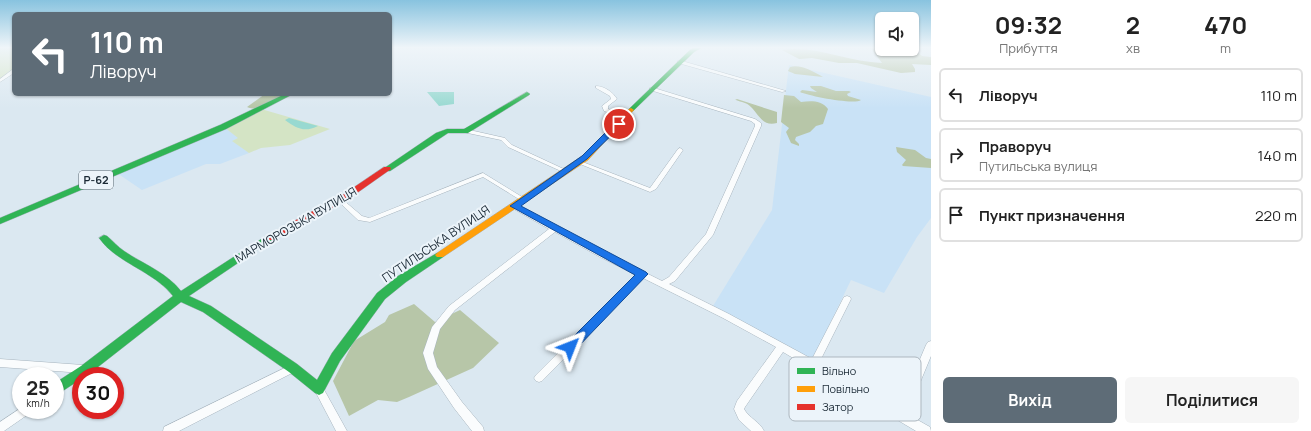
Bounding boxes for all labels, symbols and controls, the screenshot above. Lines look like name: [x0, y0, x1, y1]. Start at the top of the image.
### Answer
text: 09:32: [995, 8, 1062, 41]
text: 2: [1126, 8, 1140, 41]
text: 470: [1204, 8, 1247, 41]
map controls: [875, 12, 919, 56]
button: sound: [875, 12, 919, 56]
text: 110 m: [90, 23, 164, 61]
icon: left: [24, 28, 76, 80]
text: Прибуття: [999, 39, 1058, 57]
text: хв: [1126, 39, 1140, 57]
text: m: [1220, 39, 1231, 57]
text: Ліворуч: [90, 59, 157, 83]
icon: left: [945, 84, 967, 106]
text: Ліворуч: [979, 85, 1038, 106]
text: 110 m: [1260, 85, 1297, 106]
pin: [602, 107, 636, 141]
icon: arrive: [608, 113, 630, 135]
text: Праворуч: [979, 136, 1051, 157]
icon: right: [945, 144, 967, 166]
text: 140 m: [1257, 145, 1297, 166]
text: Путильська вулиця: [979, 157, 1097, 175]
road number: Р-62: [79, 171, 113, 189]
street label: МАРМОРОЗЬКА ВУЛИЦЯ: [232, 183, 360, 266]
street label: ПУТИЛЬСЬКА ВУЛИЦЯ: [378, 201, 493, 286]
icon: arrive: [945, 204, 967, 226]
text: Пункт призначення: [979, 205, 1125, 226]
text: 220 m: [1255, 205, 1297, 226]
position arrow: [549, 326, 591, 368]
legend: [789, 357, 921, 421]
text: Вільно: [822, 363, 857, 378]
speed limit sign: 30: [72, 367, 124, 419]
text: 25: [26, 374, 50, 401]
button: Вихід: [943, 377, 1117, 423]
button: Поділитися: [1125, 377, 1299, 423]
text: Повільно: [822, 381, 870, 396]
text: km/h: [26, 396, 50, 410]
text: Затор: [822, 399, 854, 414]

